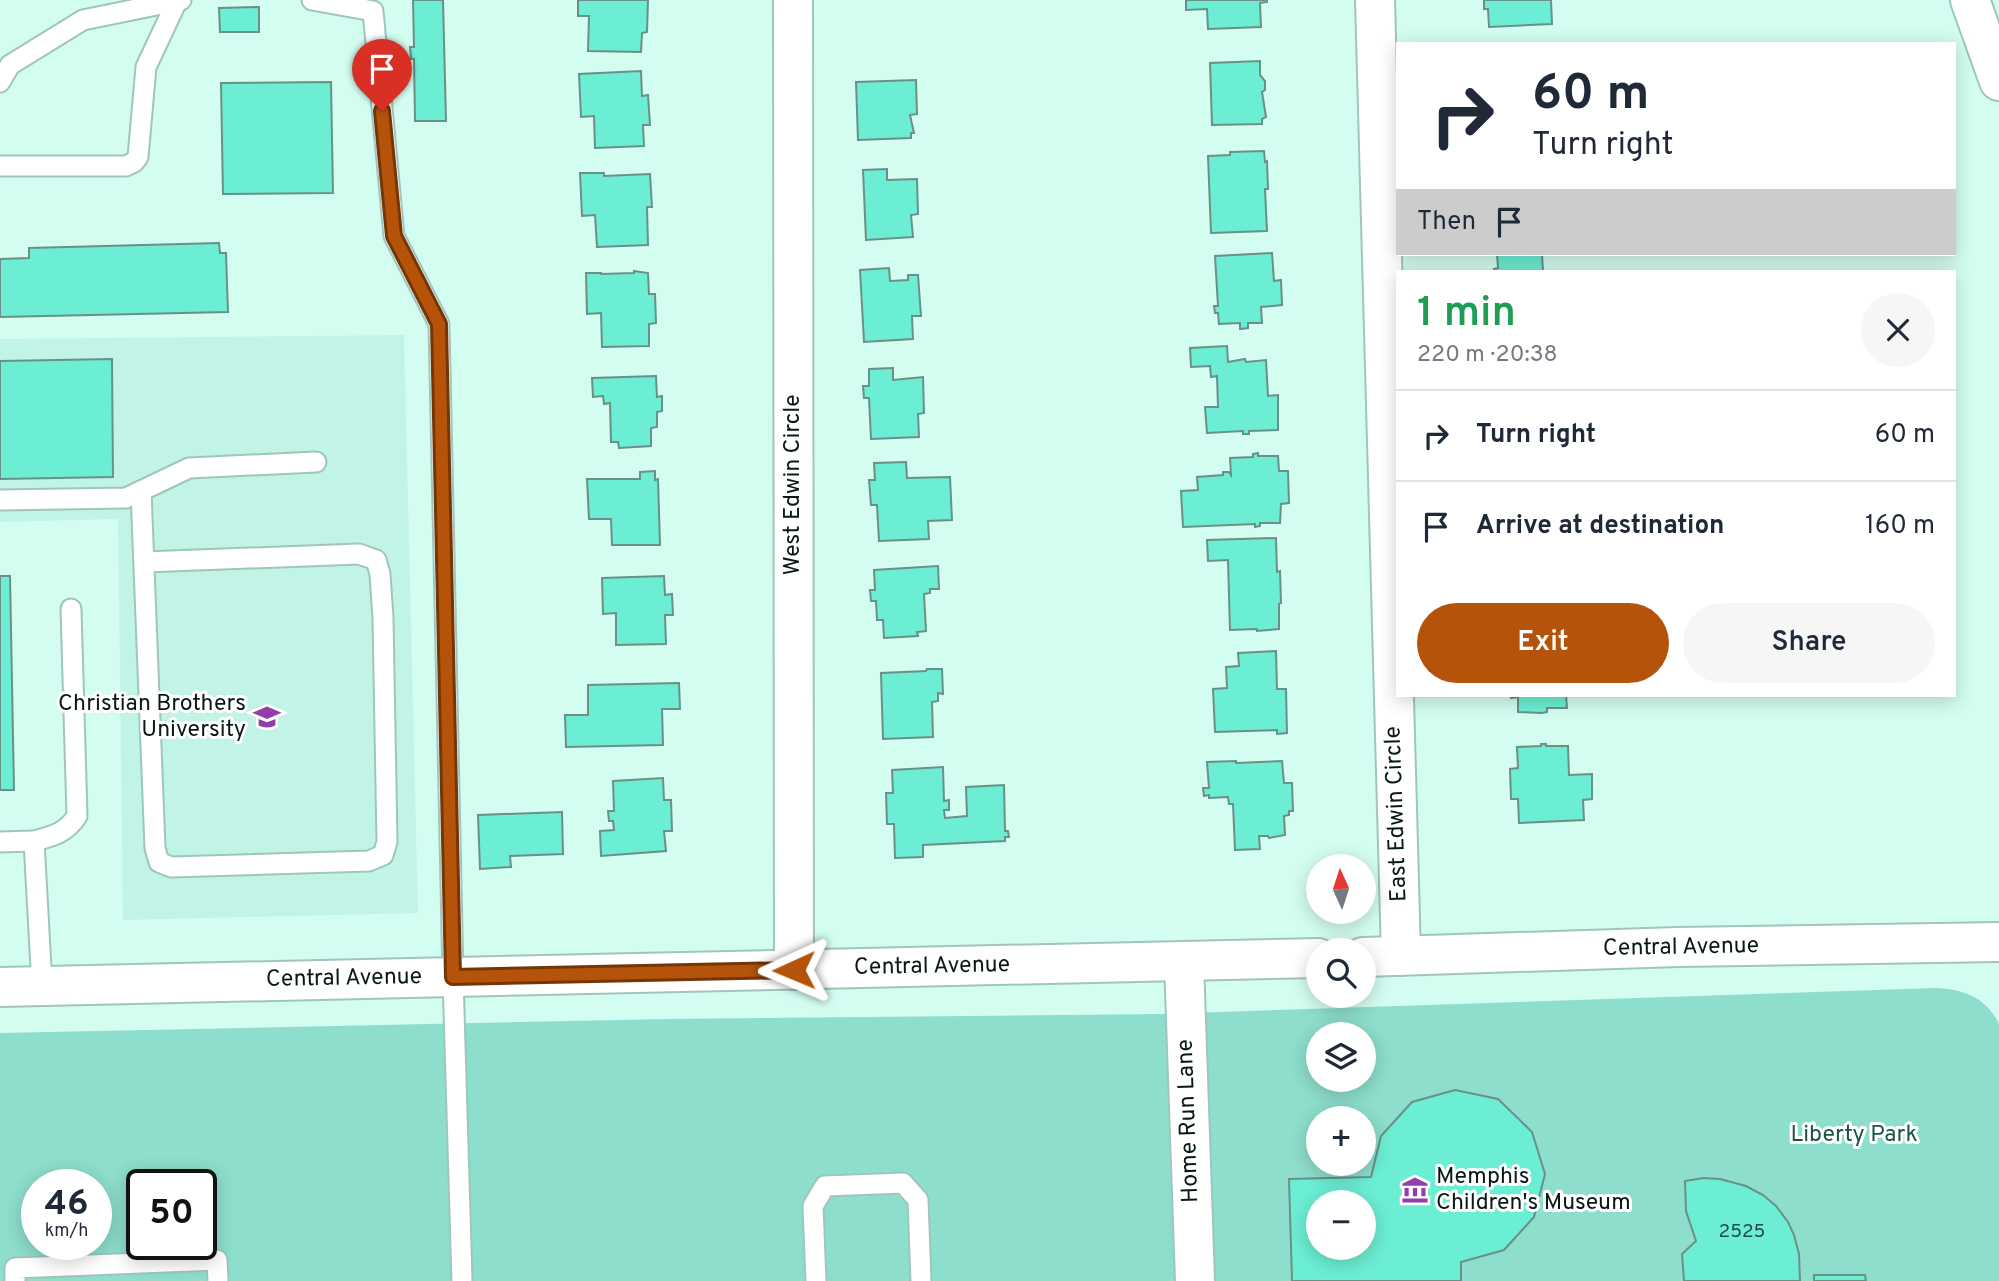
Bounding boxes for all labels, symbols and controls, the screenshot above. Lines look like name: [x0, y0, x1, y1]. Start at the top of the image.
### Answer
pin: [352, 39, 412, 111]
icon: arrive: [363, 50, 401, 88]
text: 60 m: [1532, 65, 1650, 127]
icon: right: [1417, 70, 1508, 161]
text: Turn right: [1532, 126, 1674, 166]
icon: arrive: [1490, 203, 1528, 241]
text: Then: [1417, 206, 1476, 239]
text: 1 min: [1417, 288, 1516, 341]
button: close: [1861, 293, 1935, 367]
text: 220 m · 20:38: [1417, 341, 1558, 370]
street label: West Edwin Circle: [779, 394, 808, 576]
icon: right: [1417, 417, 1455, 455]
text: Turn right: [1476, 419, 1596, 452]
text: 60 m: [1875, 419, 1935, 452]
icon: arrive: [1417, 508, 1455, 546]
text: Arrive at destination: [1476, 510, 1724, 543]
text: 160 m: [1865, 510, 1935, 543]
button: Exit: [1417, 603, 1669, 683]
button: Share: [1683, 603, 1935, 683]
place label: Christian Brothers University: [58, 690, 246, 745]
school or university icon: Christian Brothers University: [252, 702, 282, 732]
street label: East Edwin Circle: [1379, 726, 1415, 902]
north arrow: [1306, 854, 1376, 924]
map controls: [1306, 854, 1376, 1260]
street label: Central Avenue: [1603, 932, 1759, 964]
position arrow: [757, 933, 831, 1007]
button: search: [1306, 938, 1376, 1008]
street label: Central Avenue: [854, 951, 1010, 983]
street label: Central Avenue: [266, 963, 422, 995]
button: layers: [1306, 1022, 1376, 1092]
street label: Home Run Lane: [1172, 1039, 1206, 1203]
button: +: [1306, 1106, 1376, 1176]
park label: Liberty Park: [1790, 1121, 1918, 1150]
place label: Memphis Children's Museum: [1436, 1163, 1631, 1218]
speed limit sign: 50: [126, 1169, 217, 1260]
museum icon: Memphis Children's Museum: [1400, 1175, 1430, 1205]
text: 46: [45, 1183, 89, 1227]
button: −: [1306, 1190, 1376, 1260]
text: km/h: [45, 1220, 88, 1243]
house number: 2525: [1719, 1220, 1765, 1244]

